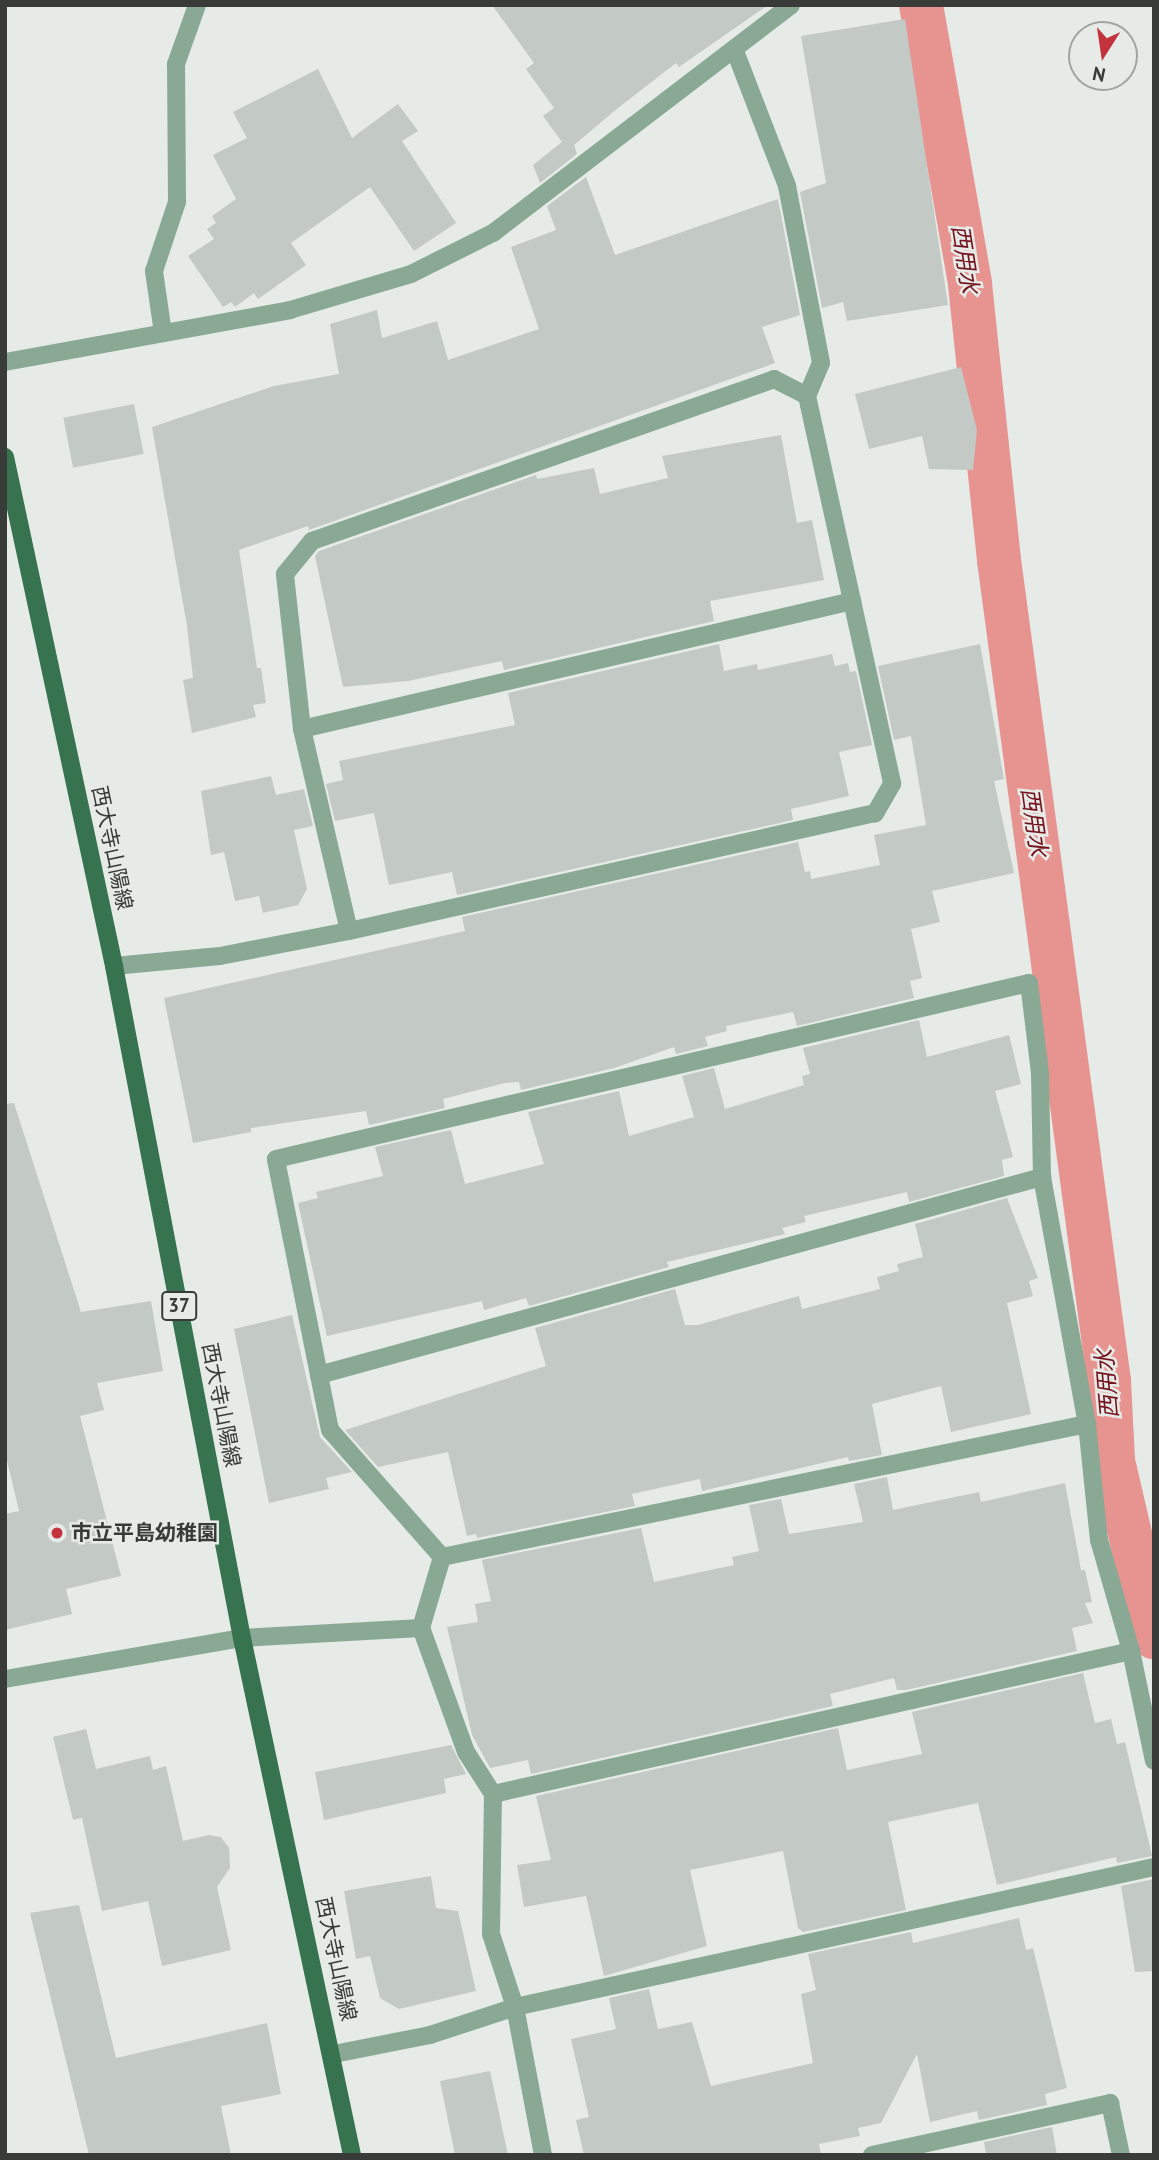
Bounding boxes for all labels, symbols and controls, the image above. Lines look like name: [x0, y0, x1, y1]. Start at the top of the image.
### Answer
north arrow: [1068, 21, 1138, 91]
text: N: [1090, 62, 1108, 88]
water label: 西用水: [946, 223, 984, 295]
street label: 西大寺山陽線: [87, 784, 137, 912]
water label: 西用水: [1016, 786, 1052, 858]
road number: 37: [160, 1290, 198, 1322]
street label: 西大寺山陽線: [197, 1341, 245, 1469]
water label: 西用水: [1090, 1348, 1124, 1420]
place label: 市立平島幼稚園: [71, 1520, 218, 1546]
marker: 市立平島幼稚園: [49, 1525, 65, 1541]
street label: 西大寺山陽線: [311, 1895, 361, 2023]

